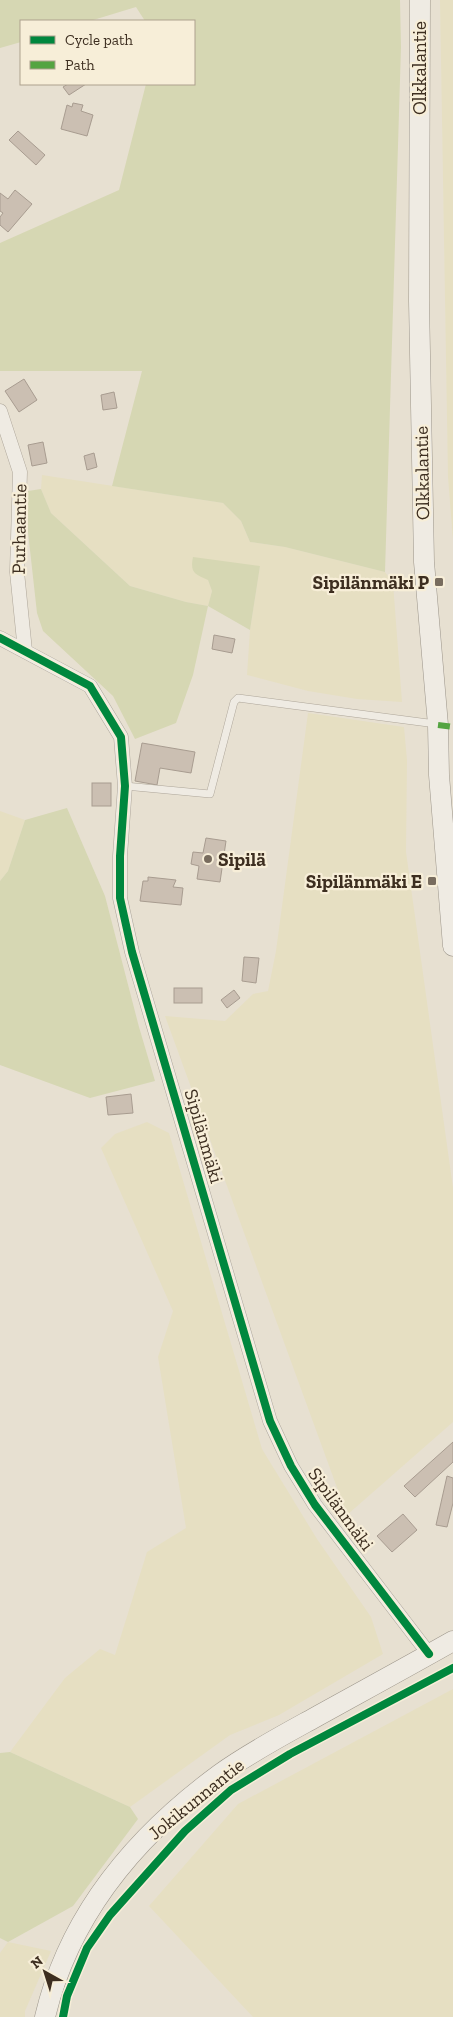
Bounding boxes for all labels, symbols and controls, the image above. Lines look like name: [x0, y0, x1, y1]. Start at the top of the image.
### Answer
legend: [20, 20, 195, 85]
street label: Olkkalantie: [408, 21, 431, 115]
text: Cycle path: [65, 31, 134, 49]
text: Path: [65, 56, 95, 74]
street label: Olkkalantie: [410, 426, 434, 520]
street label: Purhaantie: [7, 483, 31, 575]
place label: Sipilänmäki P: [313, 571, 430, 594]
marker: Sipilänmäki P: [433, 576, 445, 588]
place label: Sipilä: [218, 848, 266, 871]
marker: Sipilä: [202, 853, 214, 865]
place label: Sipilänmäki E: [306, 870, 422, 893]
marker: Sipilänmäki E: [426, 875, 438, 887]
street label: Sipilänmäki: [180, 1086, 228, 1186]
street label: Sipilänmäki: [303, 1463, 379, 1555]
street label: Jokikunnantie: [143, 1753, 249, 1845]
north arrow: [20, 1947, 70, 1997]
text: N: [28, 1952, 47, 1972]

